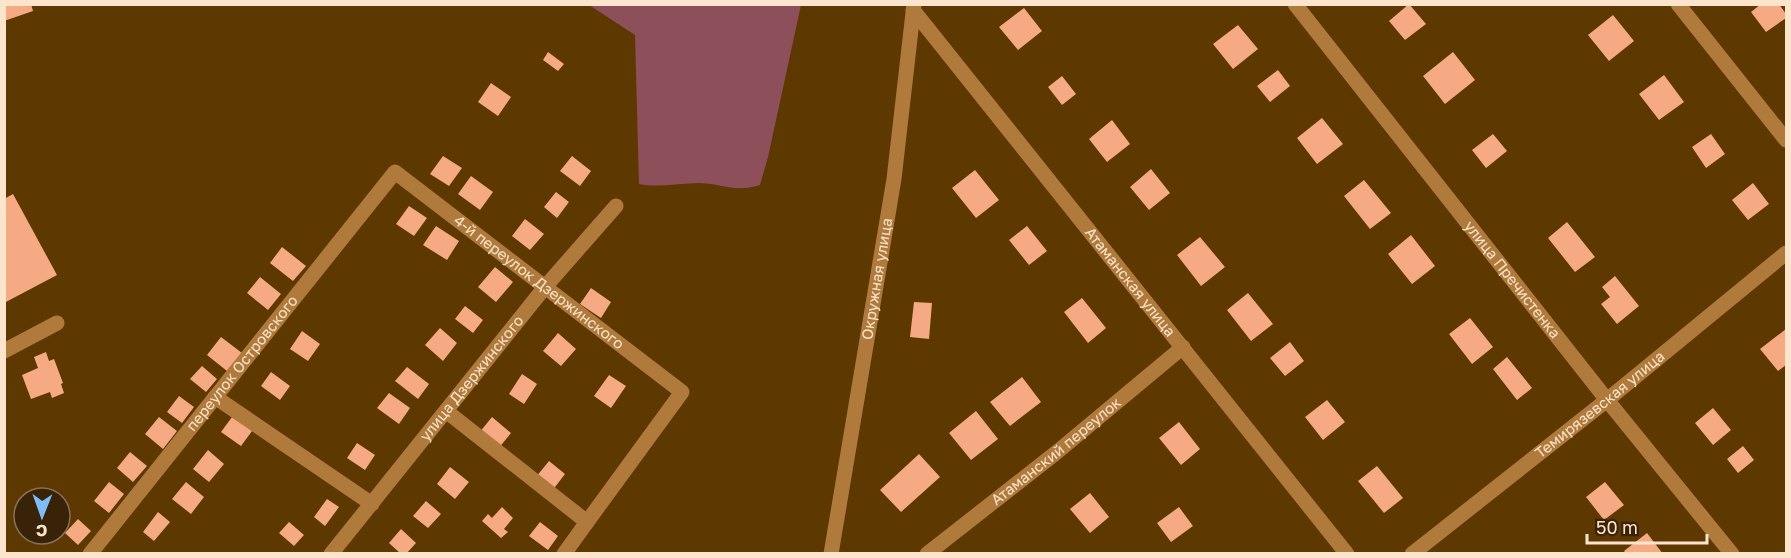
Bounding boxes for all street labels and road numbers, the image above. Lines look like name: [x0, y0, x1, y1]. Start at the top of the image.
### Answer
street label: 4-й переулок Дзержинского: [451, 211, 628, 352]
street label: Окружная улица: [857, 216, 895, 341]
street label: улица Пречистенка: [1461, 217, 1565, 341]
street label: Атаманская улица: [1082, 223, 1180, 340]
street label: переулок Островского: [182, 291, 301, 434]
street label: улица Дзержинского: [415, 311, 527, 444]
street label: Темирязевская улица: [1531, 347, 1668, 461]
street label: Атаманский переулок: [987, 392, 1124, 508]

